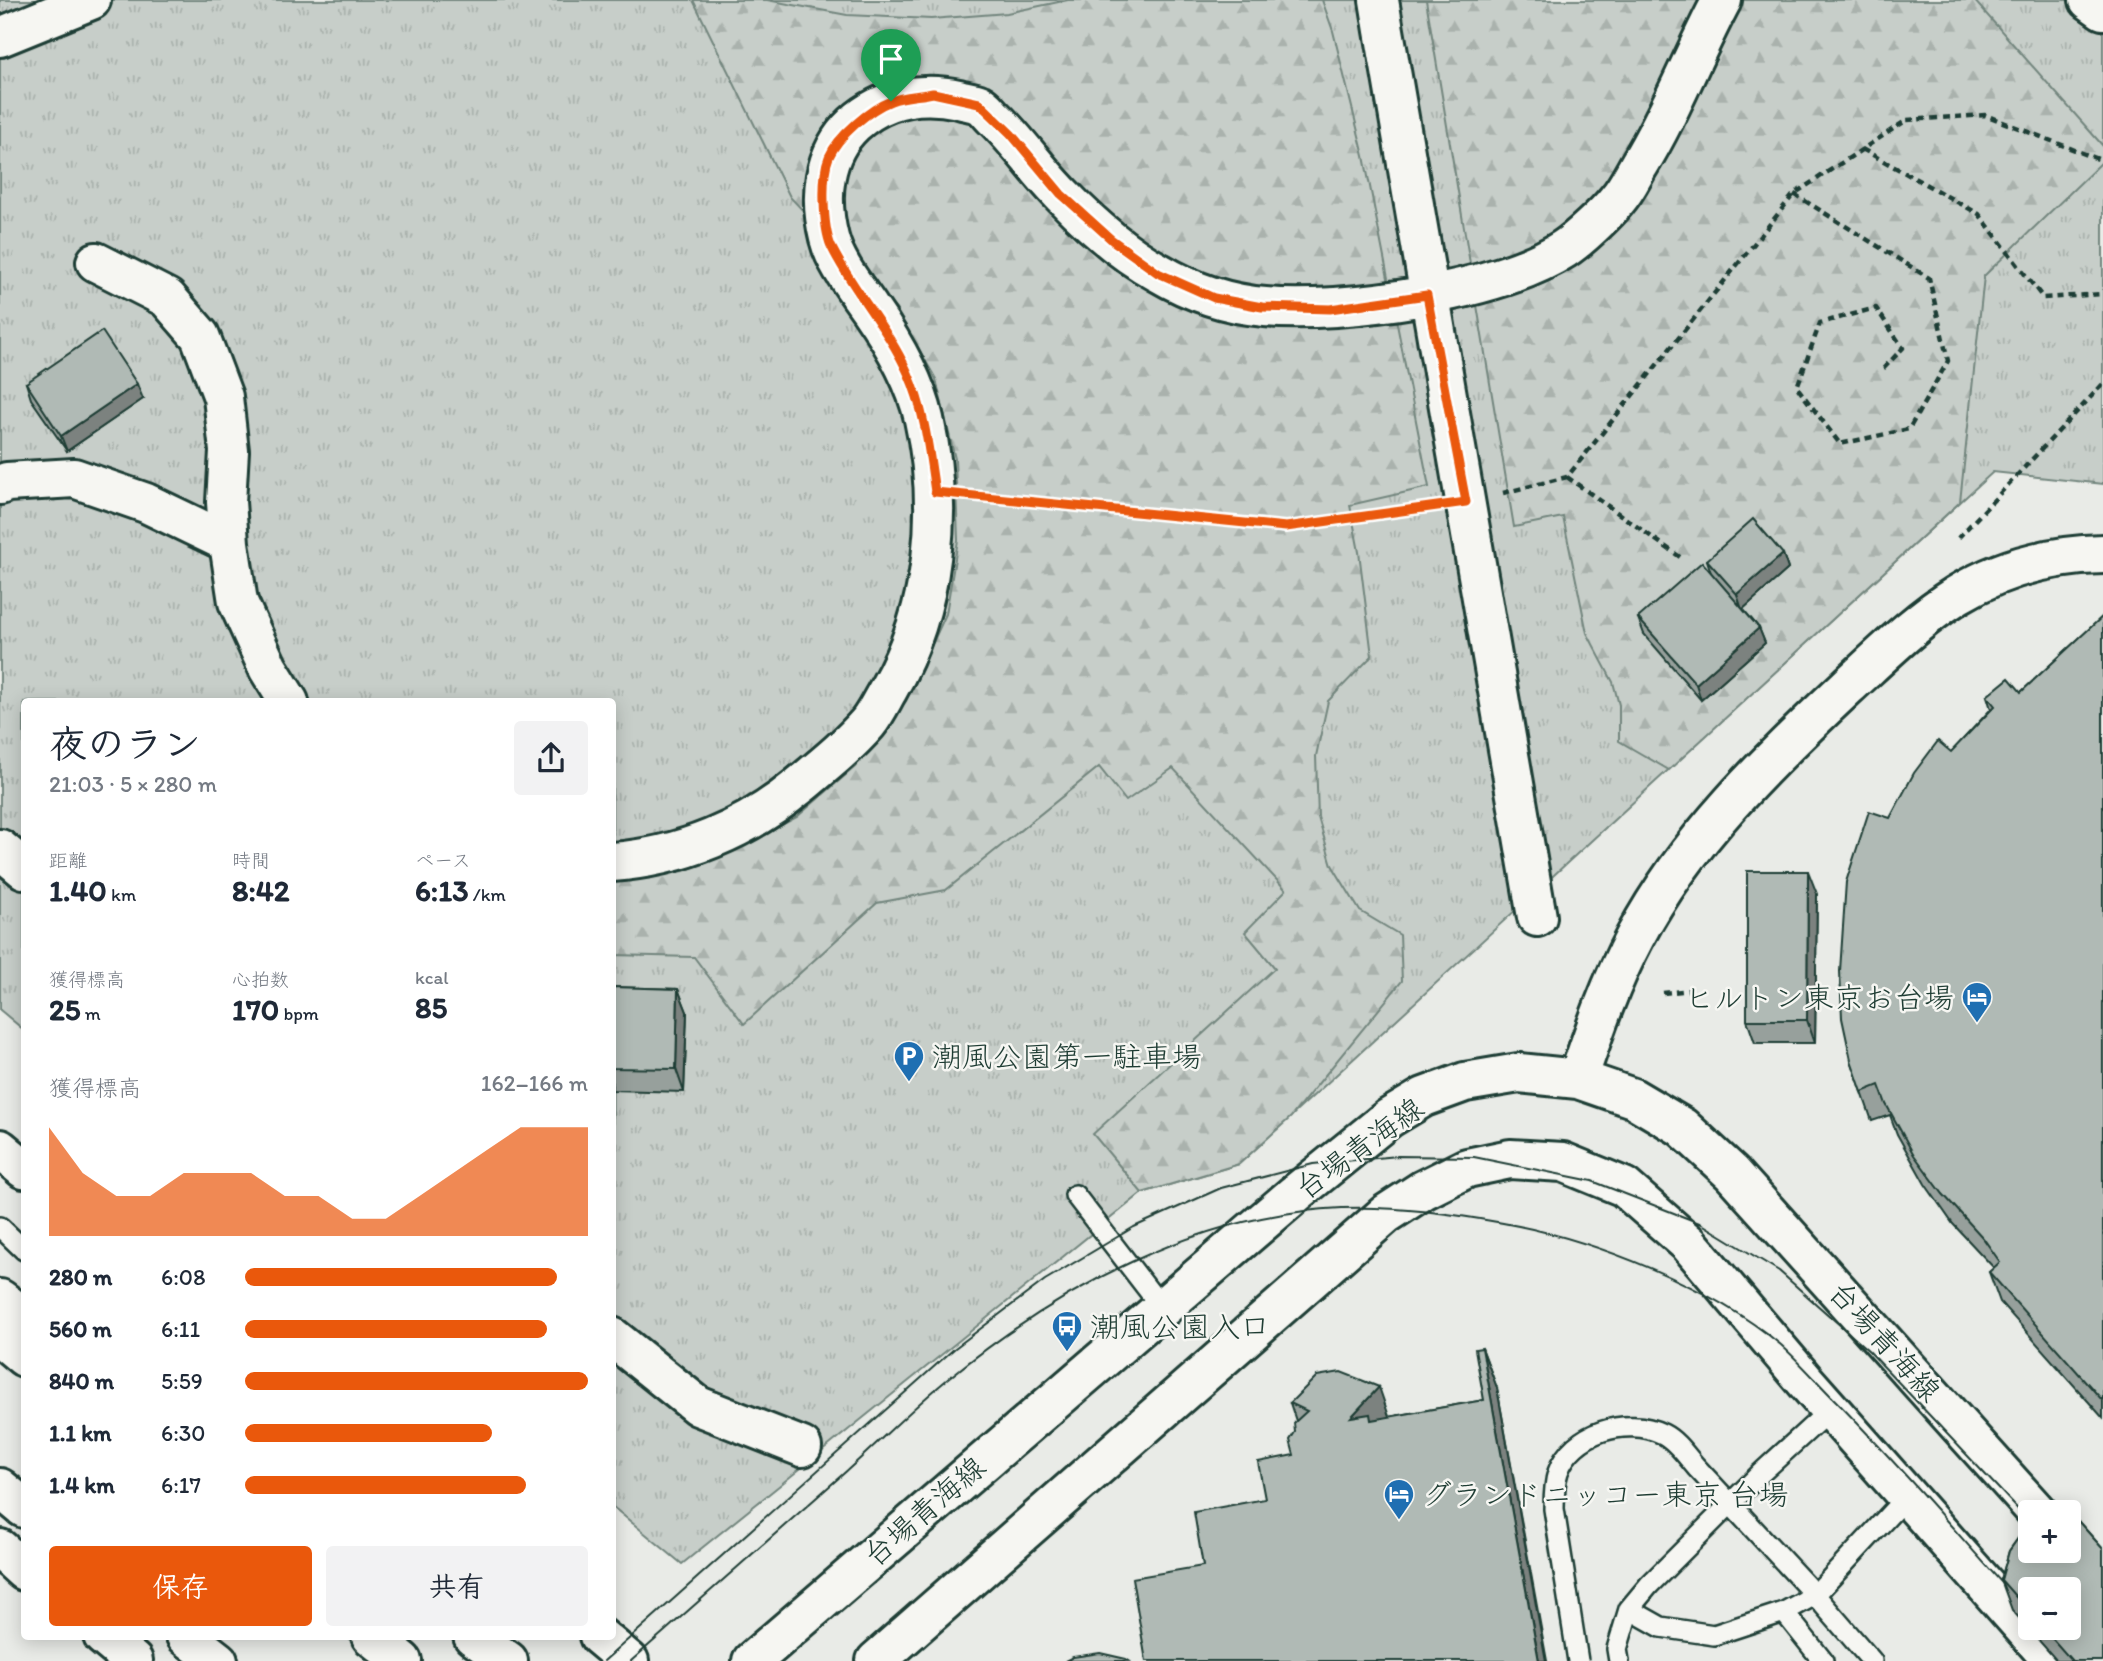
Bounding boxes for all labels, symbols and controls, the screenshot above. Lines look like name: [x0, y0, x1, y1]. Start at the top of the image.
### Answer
pin: [861, 29, 921, 101]
icon: arrive: [872, 40, 910, 78]
text: 夜のラン: [49, 721, 201, 767]
button: share: [514, 721, 588, 795]
text: 21:03 · 5 × 280 m: [49, 770, 217, 798]
text: 距離: [49, 849, 87, 872]
text: 時間: [232, 849, 270, 872]
text: ペース: [415, 849, 471, 872]
text: 1.40: [49, 872, 107, 909]
text: 8:42: [232, 872, 290, 909]
text: 6:13: [415, 872, 469, 909]
text: km: [107, 883, 136, 906]
text: /km: [469, 883, 506, 906]
text: kcal: [415, 966, 449, 989]
text: 獲得標高: [49, 968, 125, 991]
text: 心拍数: [232, 968, 289, 991]
place label: ヒルトン東京お台場: [1685, 979, 1954, 1016]
hotel icon: ヒルトン東京お台場: [1960, 980, 1994, 1024]
text: 85: [415, 989, 447, 1026]
text: 25: [49, 991, 81, 1028]
text: 170: [232, 991, 279, 1028]
text: m: [81, 1002, 101, 1025]
text: bpm: [279, 1002, 319, 1025]
place label: 潮風公園第一駐車場: [932, 1038, 1202, 1075]
parking icon: 潮風公園第一駐車場: [892, 1039, 926, 1083]
text: 162–166 m: [481, 1069, 588, 1097]
text: 獲得標高: [49, 1074, 141, 1102]
street label: 台場青海線: [1287, 1089, 1431, 1207]
text: 280 m: [49, 1263, 112, 1291]
text: 6:08: [161, 1263, 206, 1291]
street label: 台場青海線: [1821, 1273, 1949, 1409]
place label: 潮風公園入口: [1090, 1308, 1270, 1345]
bus stop icon: 潮風公園入口: [1050, 1309, 1084, 1353]
text: 560 m: [49, 1315, 112, 1343]
text: 6:11: [161, 1315, 200, 1343]
text: 840 m: [49, 1367, 114, 1395]
text: 5:59: [161, 1367, 203, 1395]
text: 1.1 km: [49, 1419, 112, 1447]
text: 6:30: [161, 1419, 206, 1447]
street label: 台場青海線: [855, 1448, 993, 1574]
text: 1.4 km: [49, 1471, 115, 1499]
text: 6:17: [161, 1471, 201, 1499]
place label: グランドニッコー東京 台場: [1422, 1476, 1789, 1513]
hotel icon: グランドニッコー東京 台場: [1382, 1477, 1416, 1521]
map controls: [2018, 1500, 2081, 1640]
button: +: [2018, 1500, 2081, 1563]
button: 保存: [49, 1546, 312, 1626]
button: 共有: [326, 1546, 588, 1626]
button: −: [2018, 1577, 2081, 1640]

